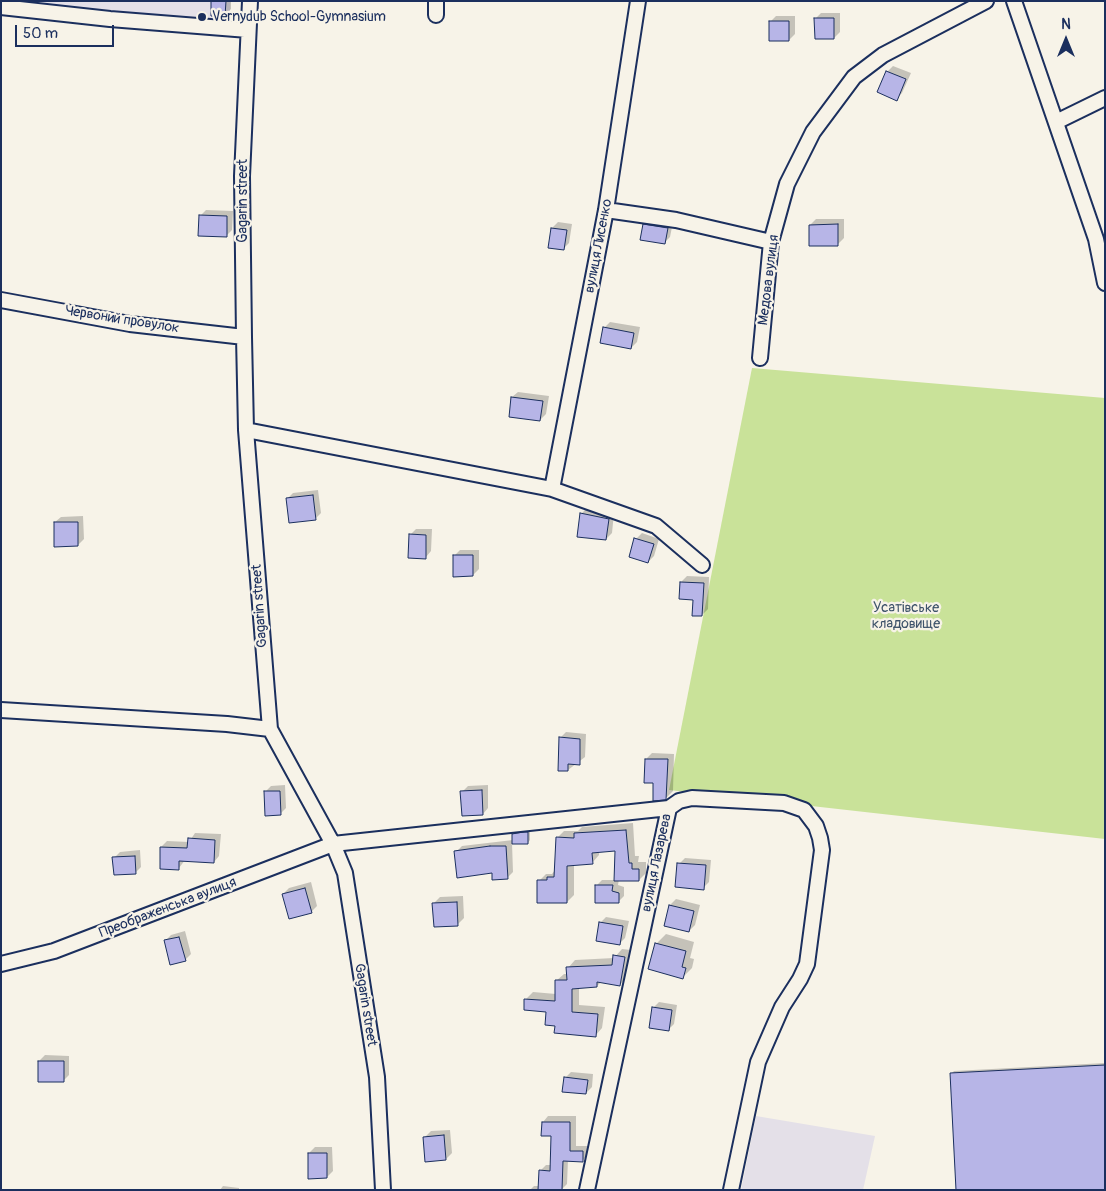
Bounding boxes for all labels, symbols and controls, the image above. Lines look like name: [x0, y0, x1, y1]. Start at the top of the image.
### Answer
place label: Vernydub School-Gymnasium: [212, 9, 386, 25]
marker: Vernydub School-Gymnasium: [196, 11, 208, 23]
scale bar: [18, 15, 116, 47]
north arrow: [1041, 15, 1091, 65]
text: N: [1061, 16, 1071, 33]
text: 50 m: [23, 24, 58, 43]
street label: Gagarin street: [235, 159, 251, 243]
street label: вулиця Лисенко: [582, 198, 616, 294]
street label: Медова вулиця: [755, 234, 783, 326]
street label: Червоний провулок: [64, 303, 180, 337]
street label: Gagarin street: [249, 564, 271, 648]
park label: Усатівське кладовище: [872, 600, 940, 632]
street label: вулиця Лазарева: [638, 812, 676, 914]
street label: Преображенська вулиця: [97, 874, 239, 942]
street label: Gagarin street: [350, 962, 380, 1048]

